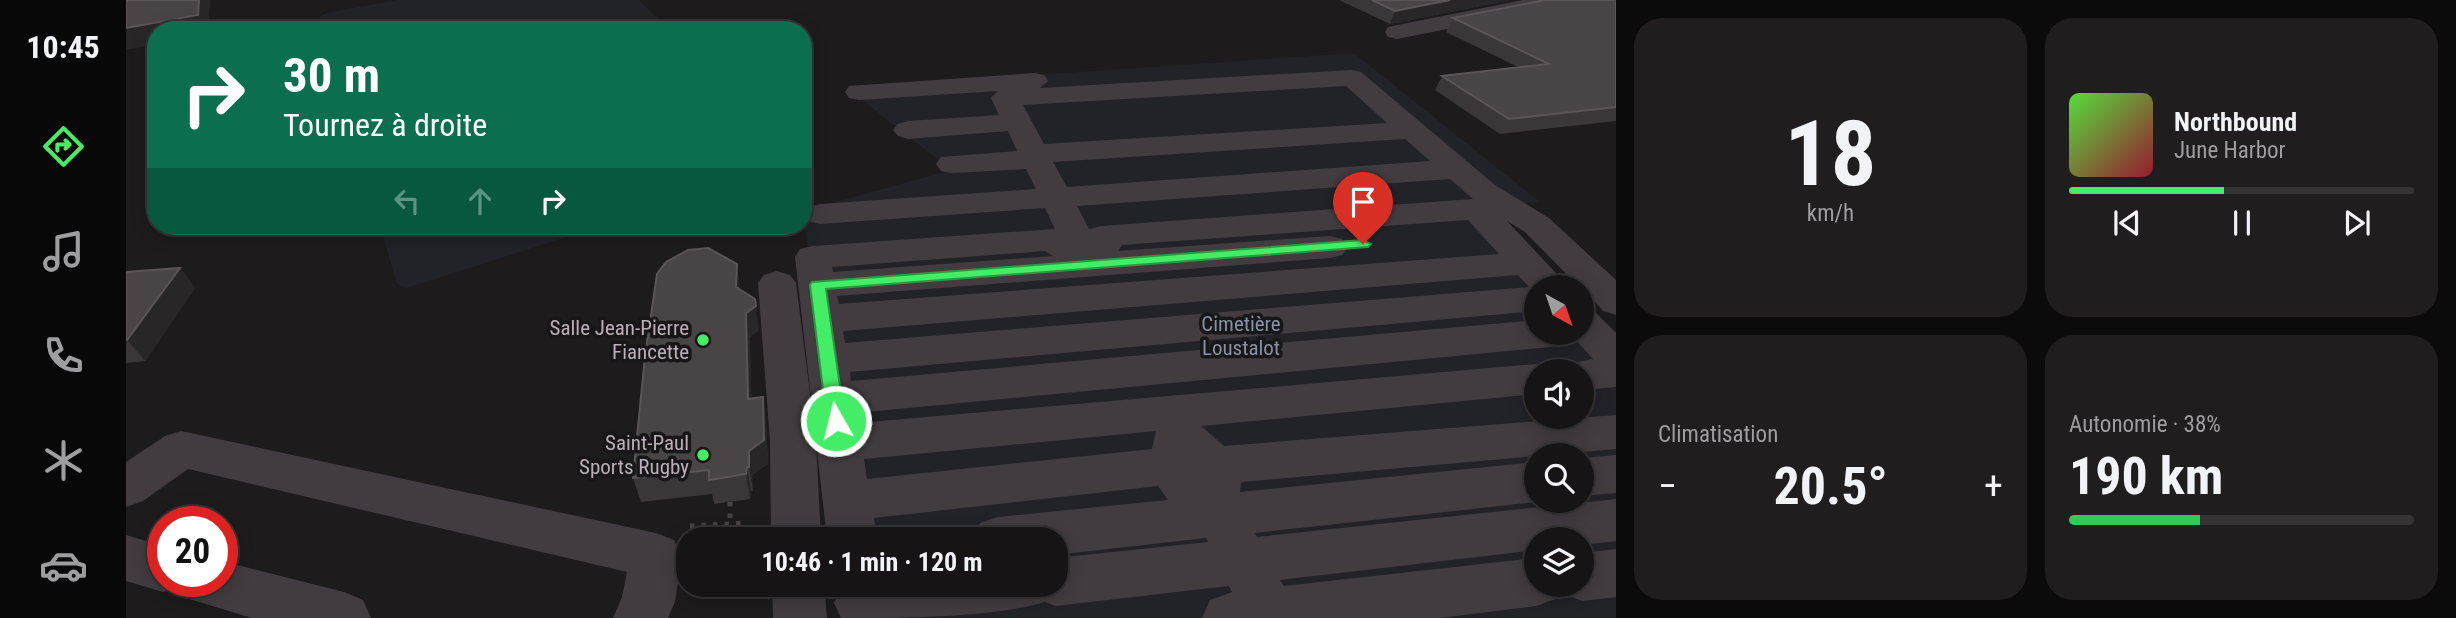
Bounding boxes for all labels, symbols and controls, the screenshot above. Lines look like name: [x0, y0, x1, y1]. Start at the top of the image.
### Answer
text: 10:45: [26, 28, 100, 66]
text: 30 m: [283, 47, 380, 104]
icon: right: [168, 49, 259, 140]
text: 18: [1785, 101, 1876, 207]
text: Tournez à droite: [283, 106, 487, 144]
text: Northbound: [2174, 107, 2297, 137]
icon: directions: [39, 122, 88, 171]
text: June Harbor: [2174, 137, 2286, 164]
pin: [1333, 172, 1393, 244]
icon: left: [388, 182, 426, 220]
icon: ahead: [461, 182, 499, 220]
icon: right: [534, 182, 572, 220]
icon: arrive: [1344, 183, 1382, 221]
text: km/h: [1807, 200, 1854, 227]
icon: previous: [2108, 204, 2146, 242]
icon: pause: [2223, 204, 2261, 242]
icon: next: [2338, 204, 2376, 242]
icon: music: [39, 227, 88, 276]
north arrow: [1524, 275, 1594, 345]
map controls: [1524, 275, 1594, 597]
park label: Cimetière Loustalot: [1201, 312, 1281, 360]
place label: Salle Jean-Pierre Fiancette: [550, 316, 689, 364]
icon: phone: [39, 331, 88, 380]
marker: Salle Jean-Pierre Fiancette: [695, 332, 711, 348]
button: sound: [1524, 359, 1594, 429]
position arrow: [799, 384, 873, 458]
text: Autonomie · 38%: [2069, 411, 2221, 438]
text: Climatisation: [1658, 421, 1778, 448]
place label: Saint-Paul Sports Rugby: [579, 431, 689, 479]
icon: climate: [39, 436, 88, 485]
button: search: [1524, 443, 1594, 513]
text: 190 km: [2069, 446, 2223, 507]
marker: Saint-Paul Sports Rugby: [695, 447, 711, 463]
text: 20.5°: [1773, 456, 1888, 517]
text: −: [1658, 464, 1677, 508]
text: +: [1984, 464, 2003, 508]
speed limit sign: 20: [147, 506, 238, 597]
button: layers: [1524, 527, 1594, 597]
icon: car: [39, 541, 88, 590]
text: 10:46 · 1 min · 120 m: [762, 547, 982, 577]

